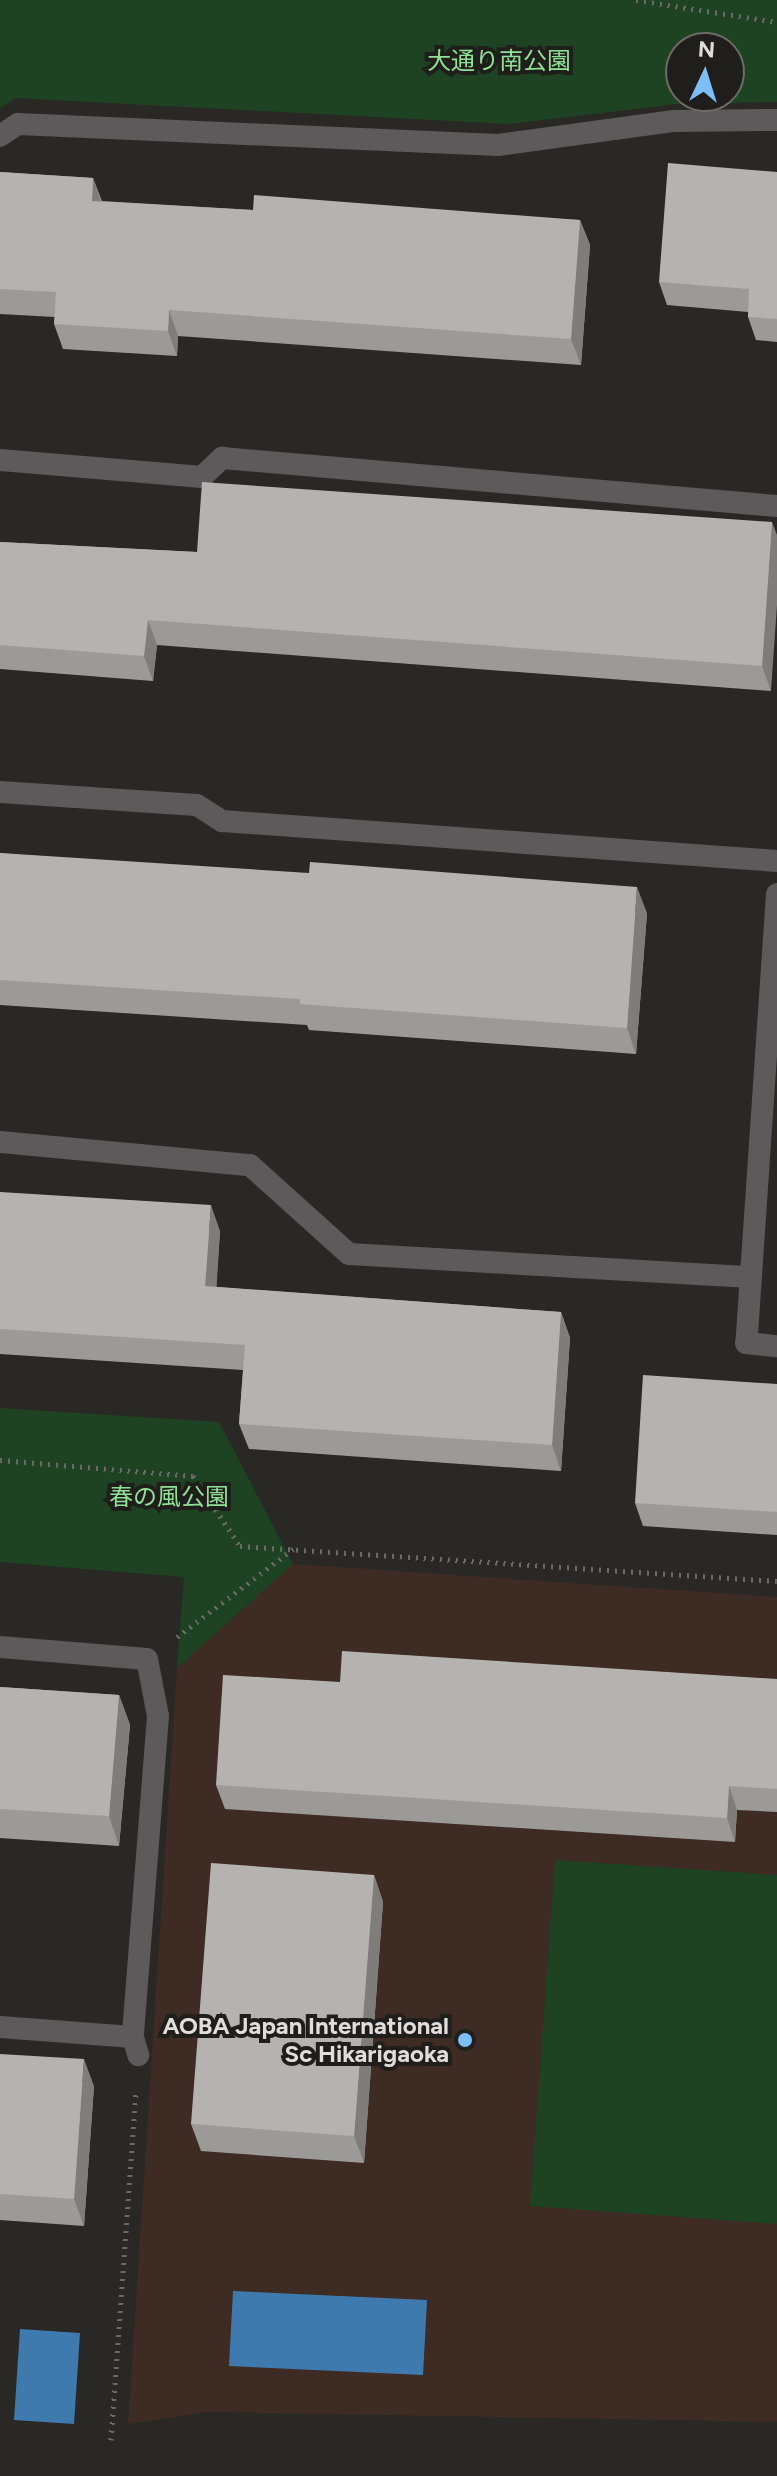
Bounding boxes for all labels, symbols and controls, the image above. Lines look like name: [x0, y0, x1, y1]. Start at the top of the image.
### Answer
north arrow: [665, 32, 745, 112]
text: N: [697, 35, 716, 64]
park label: 大通り南公園: [427, 47, 571, 75]
park label: 春の風公園: [109, 1483, 229, 1511]
place label: AOBA Japan International Sc Hikarigaoka: [162, 2012, 449, 2068]
marker: AOBA Japan International Sc Hikarigaoka: [456, 2031, 474, 2049]

